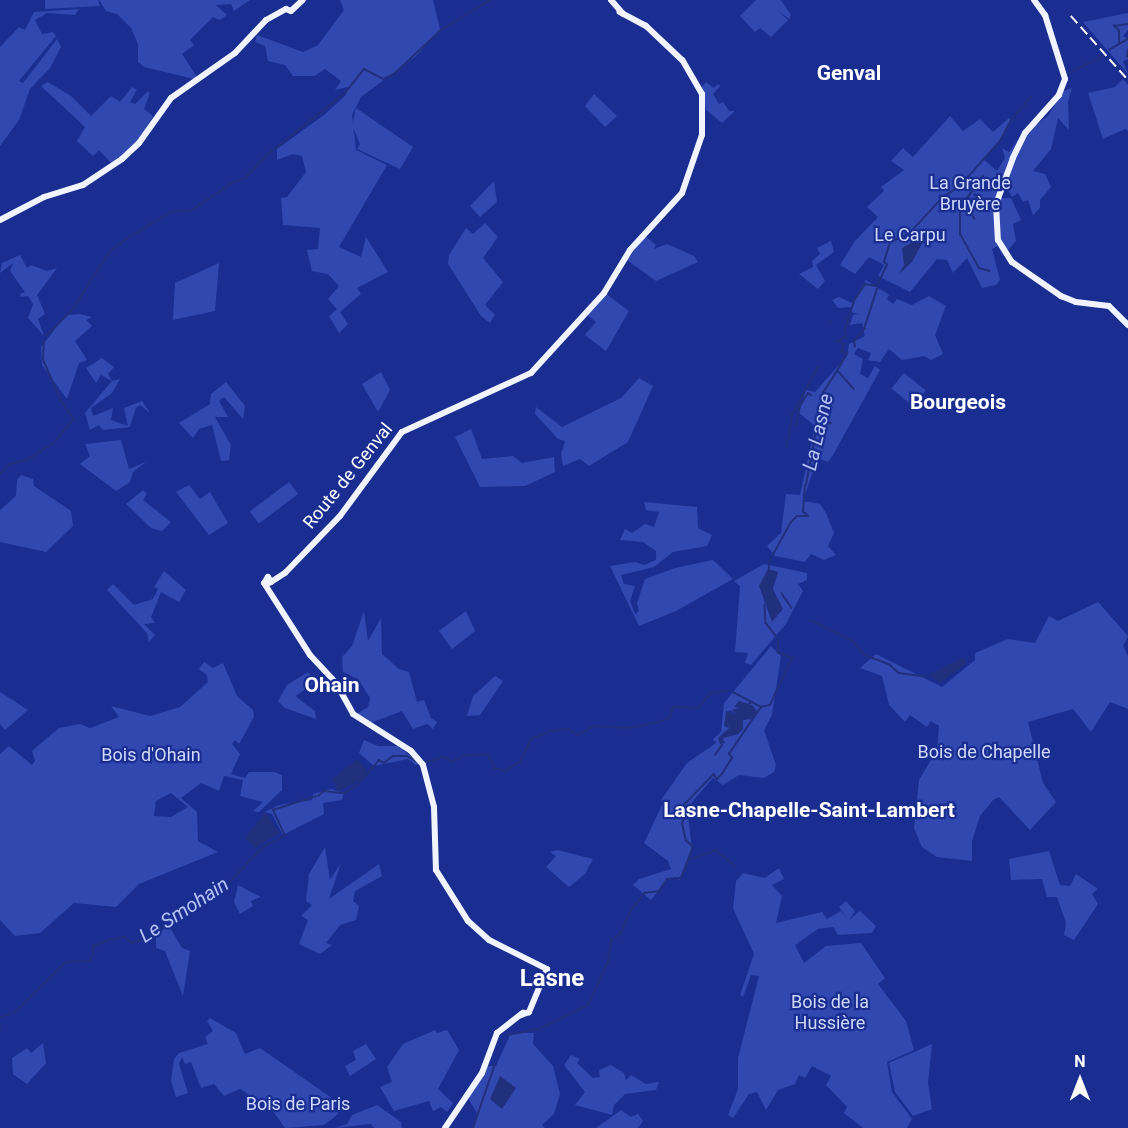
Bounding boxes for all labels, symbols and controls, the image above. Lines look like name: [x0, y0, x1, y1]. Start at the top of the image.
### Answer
district label: Genval: [817, 60, 881, 86]
park label: La Grande Bruyère: [929, 173, 1011, 216]
park label: Le Carpu: [874, 224, 946, 246]
district label: Bourgeois: [910, 389, 1006, 415]
water label: La Lasne: [798, 391, 838, 473]
street label: Route de Genval: [299, 419, 397, 533]
district label: Ohain: [305, 672, 359, 698]
park label: Bois de Chapelle: [917, 741, 1051, 763]
park label: Bois d'Ohain: [101, 744, 201, 766]
district label: Lasne-Chapelle-Saint-Lambert: [663, 797, 955, 823]
water label: Le Smohain: [135, 872, 233, 948]
district label: Lasne: [520, 965, 584, 993]
park label: Bois de la Hussière: [791, 992, 869, 1034]
north arrow: [1050, 1050, 1110, 1110]
text: N: [1074, 1052, 1086, 1071]
park label: Bois de Paris: [246, 1093, 350, 1115]

